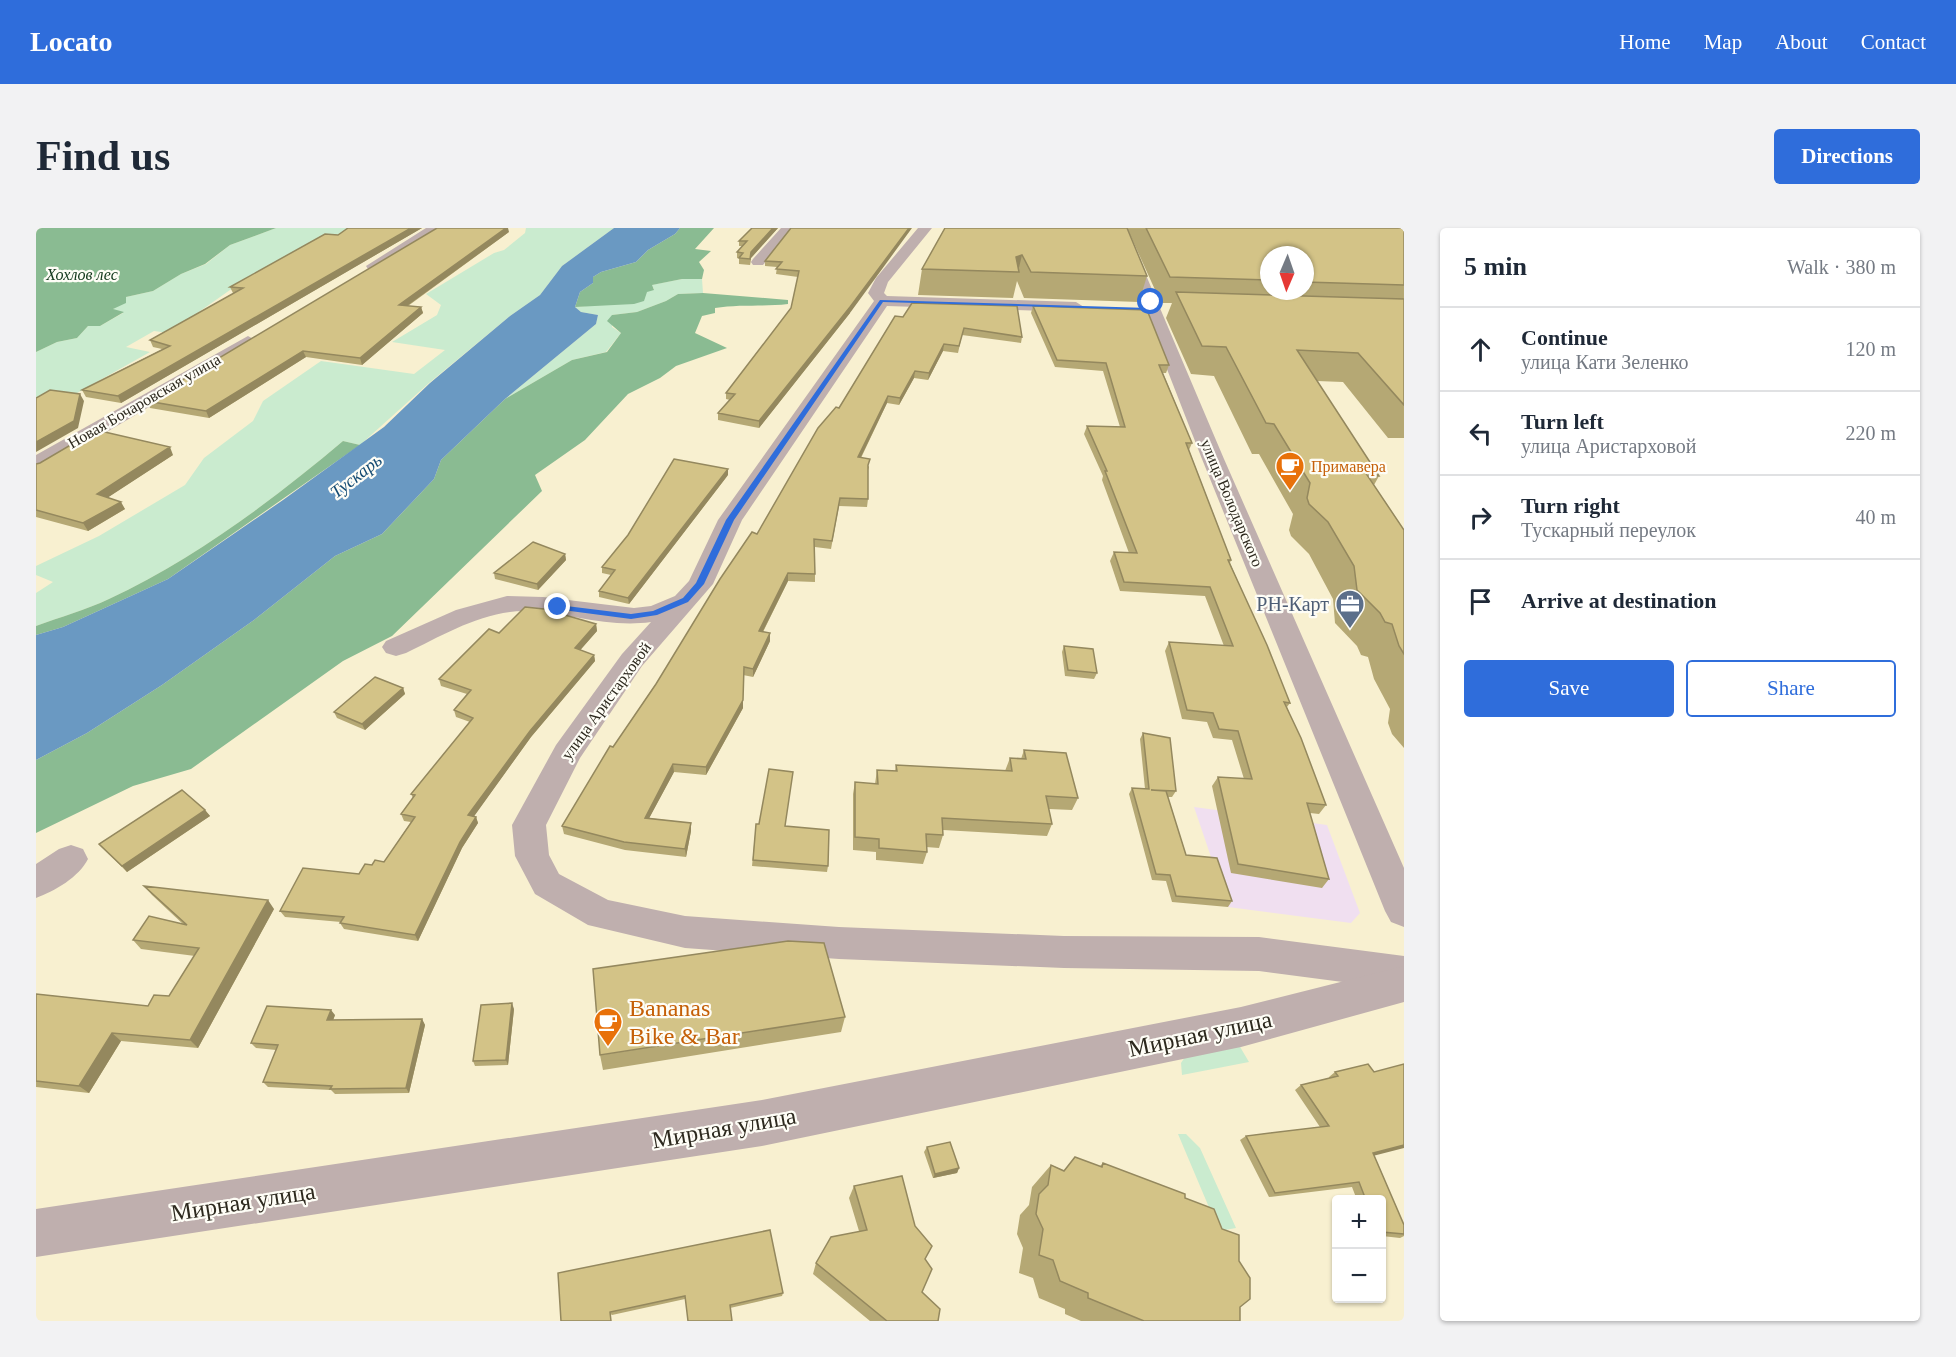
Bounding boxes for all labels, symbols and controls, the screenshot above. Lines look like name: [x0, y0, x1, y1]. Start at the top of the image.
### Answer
text: Locato: [30, 26, 112, 57]
text: Home: [1619, 30, 1671, 54]
text: Map: [1704, 30, 1742, 54]
text: About: [1775, 30, 1828, 54]
text: Contact: [1861, 30, 1926, 54]
button: Directions: [1774, 129, 1920, 184]
text: Find us: [36, 133, 170, 179]
north arrow: [1260, 246, 1314, 300]
text: 5 min: [1464, 252, 1527, 281]
text: Walk · 380 m: [1787, 256, 1896, 278]
park label: Хохлов лес: [45, 266, 118, 283]
route start: [1137, 288, 1163, 314]
text: Continue: [1521, 325, 1608, 350]
icon: ahead: [1464, 333, 1497, 366]
text: 120 m: [1845, 338, 1896, 360]
street label: Новая Бочаровская улица: [65, 350, 224, 453]
text: улица Кати Зеленко: [1521, 351, 1688, 373]
text: Turn left: [1521, 409, 1604, 434]
icon: left: [1464, 417, 1497, 450]
text: 220 m: [1845, 422, 1896, 444]
text: улица Аристарховой: [1521, 435, 1697, 457]
street label: улица Володарского: [1196, 437, 1267, 570]
water label: Тускарь: [326, 450, 386, 502]
cafe icon: Примавера: [1274, 450, 1306, 492]
place label: Примавера: [1311, 458, 1386, 476]
text: Turn right: [1521, 493, 1620, 518]
icon: right: [1464, 501, 1497, 534]
text: 40 m: [1855, 506, 1896, 528]
text: Тускарный переулок: [1521, 519, 1696, 541]
icon: arrive: [1464, 585, 1497, 618]
office icon: РН-Карт: [1334, 588, 1366, 630]
text: Arrive at destination: [1521, 588, 1717, 613]
route end: [544, 593, 570, 619]
place label: РН-Карт: [1256, 593, 1329, 616]
street label: улица Аристарховой: [558, 639, 655, 763]
button: Save: [1464, 660, 1674, 717]
button: Share: [1686, 660, 1896, 717]
place label: Bananas Bike & Bar: [629, 995, 740, 1049]
cafe icon: Bananas Bike & Bar: [592, 1006, 624, 1048]
street label: Мирная улица: [1126, 1006, 1274, 1062]
street label: Мирная улица: [650, 1102, 798, 1153]
street label: Мирная улица: [169, 1178, 317, 1226]
map controls: [1332, 1195, 1386, 1303]
button: +: [1332, 1195, 1386, 1249]
button: −: [1332, 1249, 1386, 1303]

